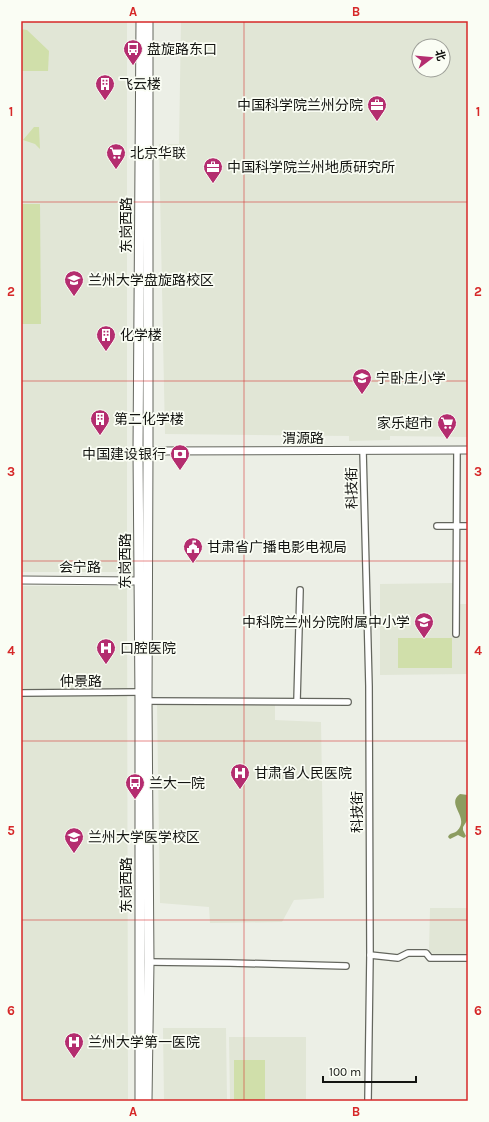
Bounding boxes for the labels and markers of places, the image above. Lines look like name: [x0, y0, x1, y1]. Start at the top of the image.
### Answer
bus stop icon: 盘旋路东口: [122, 38, 144, 66]
place label: 盘旋路东口: [147, 41, 217, 58]
building icon: 飞云楼: [94, 73, 116, 101]
place label: 飞云楼: [119, 76, 161, 93]
office icon: 中国科学院兰州分院: [366, 94, 388, 122]
place label: 中国科学院兰州分院: [237, 97, 363, 114]
supermarket icon: 北京华联: [105, 142, 127, 170]
place label: 北京华联: [130, 145, 186, 162]
office icon: 中国科学院兰州地质研究所: [202, 156, 224, 184]
place label: 中国科学院兰州地质研究所: [227, 159, 395, 176]
school or university icon: 兰州大学盘旋路校区: [63, 269, 85, 297]
place label: 兰州大学盘旋路校区: [88, 272, 214, 289]
building icon: 化学楼: [95, 324, 117, 352]
place label: 化学楼: [120, 327, 162, 344]
school or university icon: 宁卧庄小学: [351, 367, 373, 395]
place label: 宁卧庄小学: [376, 370, 446, 387]
building icon: 第二化学楼: [89, 408, 111, 436]
place label: 第二化学楼: [114, 411, 184, 428]
supermarket icon: 家乐超市: [436, 412, 458, 440]
place label: 家乐超市: [377, 415, 433, 432]
bank icon: 中国建设银行: [169, 443, 191, 471]
place label: 中国建设银行: [82, 446, 166, 463]
public building icon: 甘肃省广播电影电视局: [182, 536, 204, 564]
place label: 甘肃省广播电影电视局: [207, 539, 347, 556]
school or university icon: 中科院兰州分院附属中小学: [413, 611, 435, 639]
place label: 中科院兰州分院附属中小学: [242, 614, 410, 631]
hospital icon: 口腔医院: [95, 637, 117, 665]
place label: 口腔医院: [120, 640, 176, 657]
hospital icon: 甘肃省人民医院: [229, 762, 251, 790]
place label: 甘肃省人民医院: [254, 765, 352, 782]
bus stop icon: 兰大一院: [124, 772, 146, 800]
place label: 兰大一院: [149, 775, 205, 792]
school or university icon: 兰州大学医学校区: [63, 826, 85, 854]
place label: 兰州大学医学校区: [88, 829, 200, 846]
hospital icon: 兰州大学第一医院: [63, 1031, 85, 1059]
place label: 兰州大学第一医院: [88, 1034, 200, 1051]

